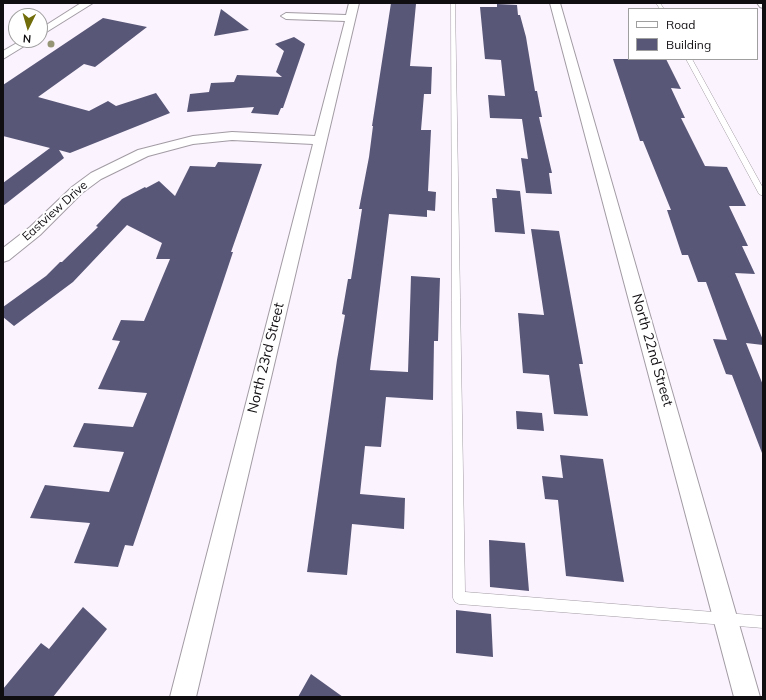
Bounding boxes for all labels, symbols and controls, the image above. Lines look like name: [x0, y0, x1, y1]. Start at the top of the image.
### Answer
north arrow: [8, 8, 48, 48]
legend: [628, 8, 758, 60]
text: Road: [666, 17, 695, 32]
text: N: [22, 32, 32, 46]
text: Building: [666, 37, 711, 52]
street label: Eastview Drive: [20, 178, 90, 244]
street label: North 22nd Street: [628, 292, 676, 408]
street label: North 23rd Street: [244, 301, 288, 415]

